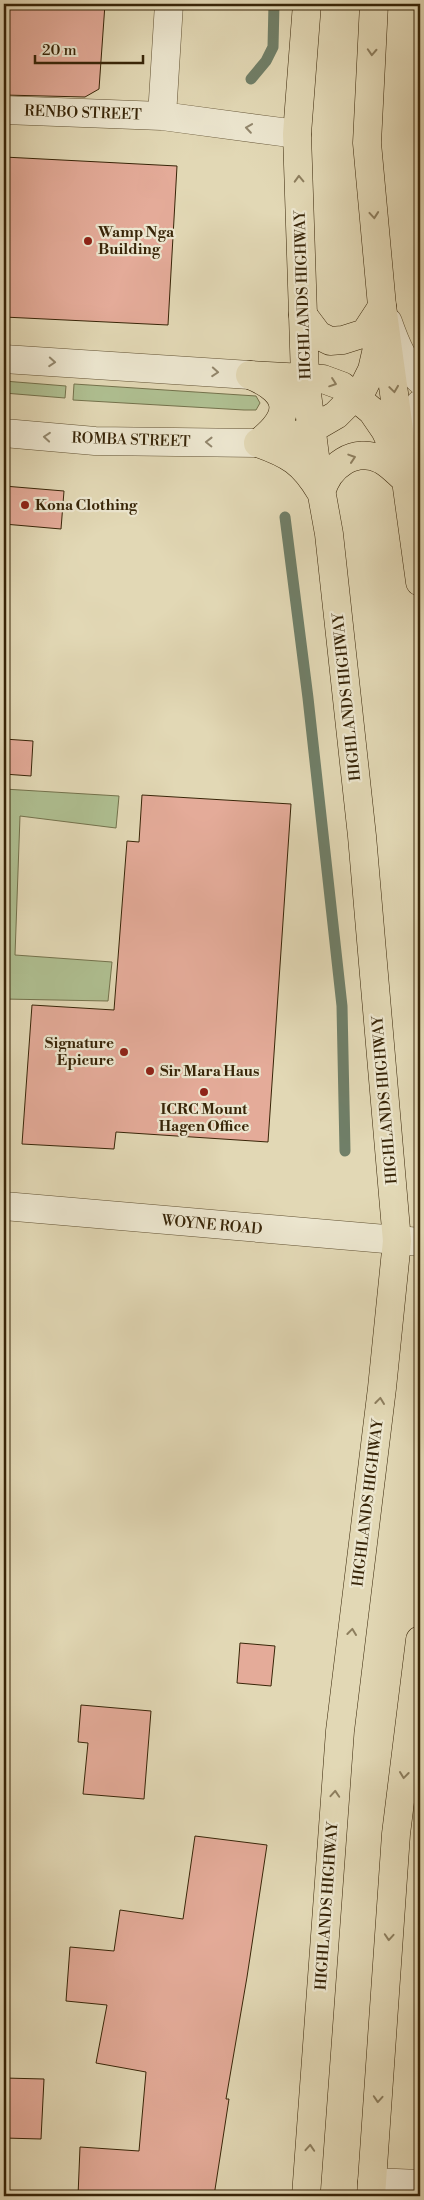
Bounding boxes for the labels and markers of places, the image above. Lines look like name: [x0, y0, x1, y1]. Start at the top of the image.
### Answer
place label: Wamp Nga Building: [97, 223, 175, 259]
marker: Wamp Nga Building: [82, 235, 94, 247]
place label: Kona Clothing: [35, 496, 138, 515]
marker: Kona Clothing: [19, 499, 31, 511]
place label: Signature Epicure: [45, 1034, 114, 1070]
marker: Signature Epicure: [118, 1046, 130, 1058]
place label: Sir Mara Haus: [160, 1062, 259, 1081]
marker: Sir Mara Haus: [144, 1065, 156, 1077]
marker: ICRC Mount Hagen Office: [198, 1086, 210, 1098]
place label: ICRC Mount Hagen Office: [159, 1100, 249, 1136]

